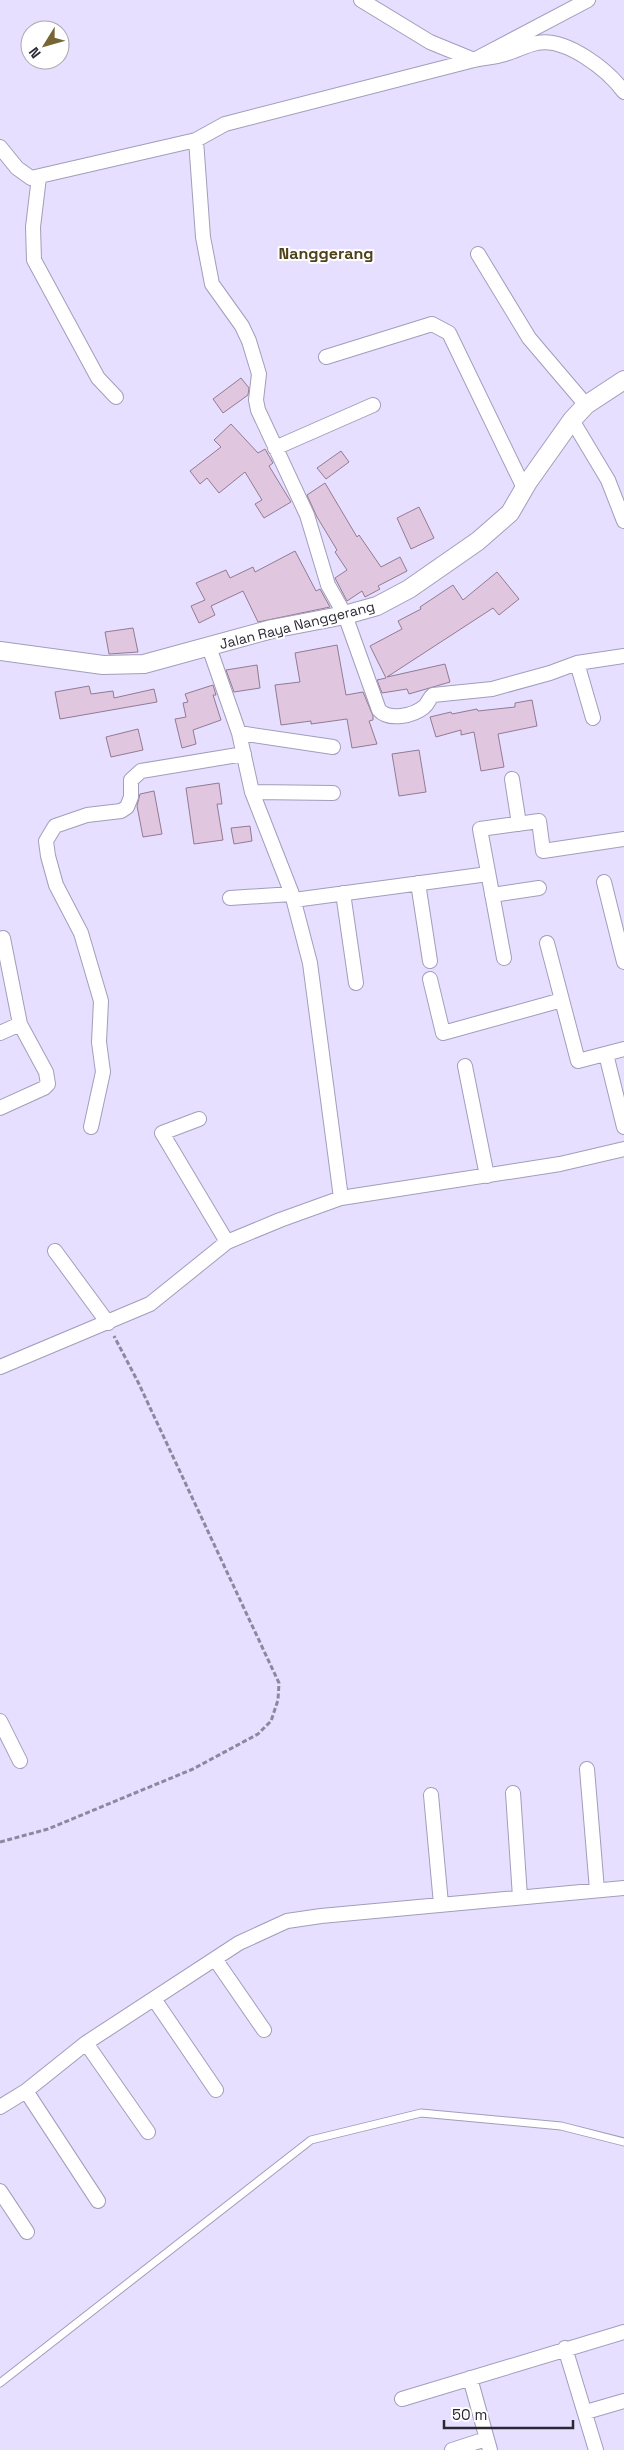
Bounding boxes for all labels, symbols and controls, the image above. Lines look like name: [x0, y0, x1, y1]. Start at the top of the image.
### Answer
north arrow: [20, 20, 70, 70]
text: N: [25, 44, 45, 62]
district label: Nanggerang: [279, 243, 373, 264]
street label: Jalan Raya Nanggerang: [217, 597, 377, 653]
scale bar: [444, 2398, 573, 2430]
text: 50 m: [452, 2405, 487, 2424]

